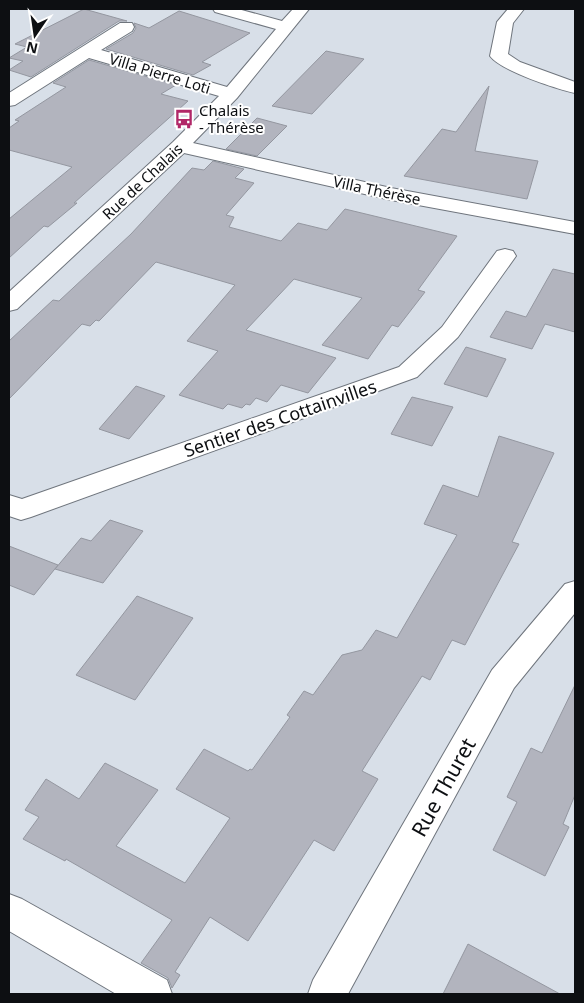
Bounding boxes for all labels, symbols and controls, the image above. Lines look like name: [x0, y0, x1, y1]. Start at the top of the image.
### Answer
north arrow: [10, 10, 60, 60]
text: N: [24, 38, 40, 59]
street label: Villa Pierre Loti: [107, 48, 213, 98]
place label: Chalais - Thérèse: [199, 100, 264, 137]
bus stop icon: Chalais - Thérèse: [173, 108, 195, 130]
street label: Rue de Chalais: [97, 139, 187, 223]
street label: Villa Thérèse: [331, 171, 423, 209]
street label: Sentier des Cottainvilles: [181, 374, 379, 462]
street label: Rue Thuret: [404, 732, 482, 841]

